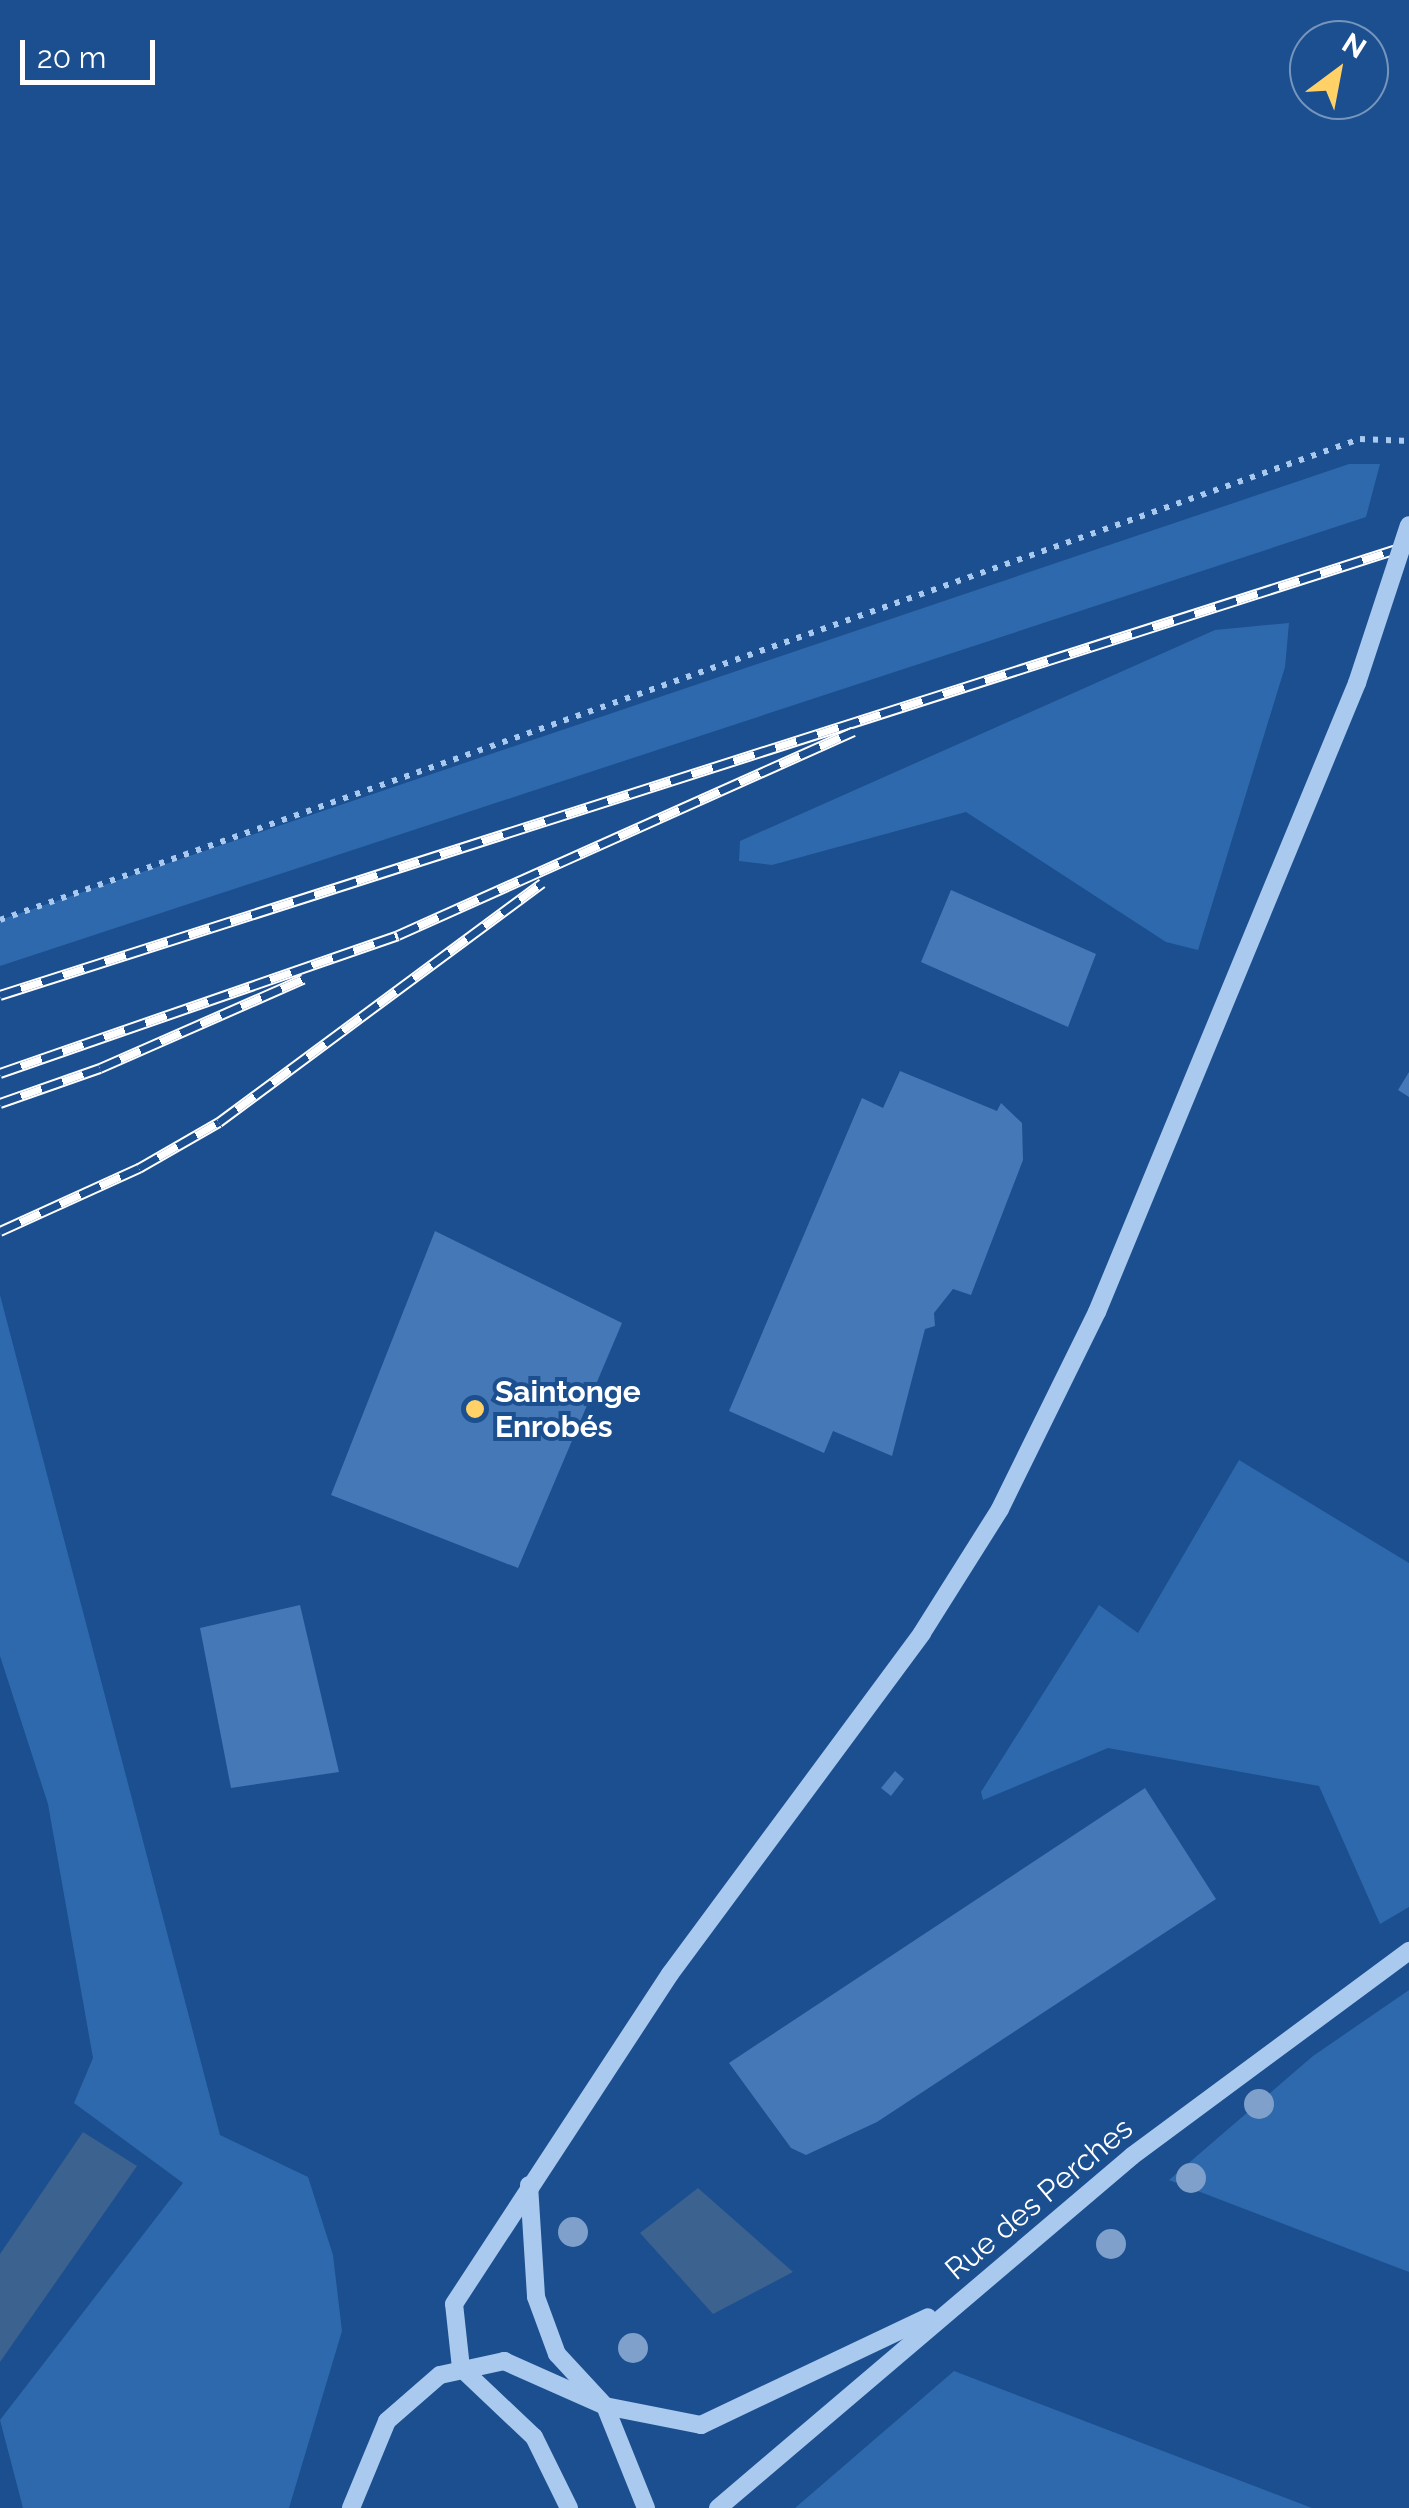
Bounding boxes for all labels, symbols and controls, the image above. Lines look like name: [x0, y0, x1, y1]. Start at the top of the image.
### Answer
scale bar: [25, 20, 160, 82]
north arrow: [1289, 20, 1389, 120]
text: N: [1336, 26, 1372, 65]
text: 20 m: [37, 40, 106, 75]
place label: Saintonge Enrobés: [495, 1374, 641, 1444]
marker: Saintonge Enrobés: [464, 1398, 486, 1420]
street label: Rue des Perches: [938, 2110, 1140, 2288]

